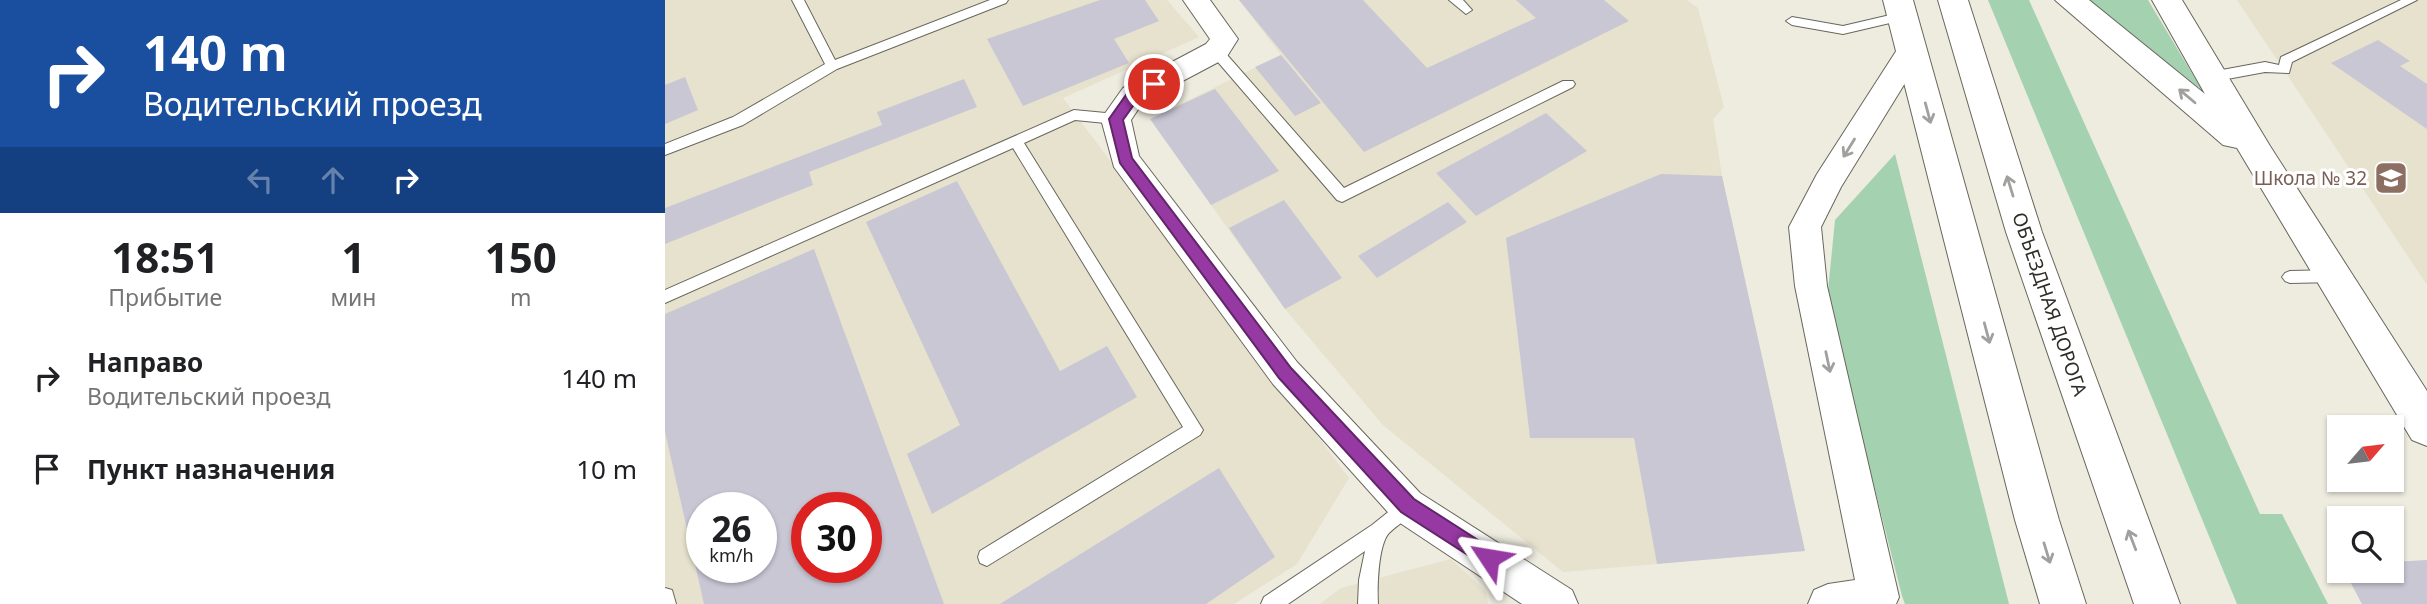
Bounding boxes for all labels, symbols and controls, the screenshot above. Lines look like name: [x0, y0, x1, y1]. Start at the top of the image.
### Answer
text: 140 m: [143, 19, 288, 85]
icon: right: [28, 28, 119, 119]
pin: [1124, 54, 1184, 114]
icon: arrive: [1135, 65, 1173, 103]
text: Водительский проезд: [143, 82, 482, 125]
one-way arrow: [2178, 88, 2196, 104]
one-way arrow: [1922, 102, 1935, 124]
one-way arrow: [1842, 138, 1857, 157]
school or university icon: Школа № 32: [2372, 159, 2410, 197]
icon: left: [241, 161, 279, 199]
icon: ahead: [314, 161, 352, 199]
icon: right: [387, 161, 425, 199]
place label: Школа № 32: [2254, 165, 2367, 191]
one-way arrow: [2003, 176, 2016, 198]
street label: ОБЪЕЗДНАЯ ДОРОГА: [2006, 209, 2094, 400]
text: 18:51: [111, 228, 219, 285]
text: 1: [341, 228, 365, 285]
text: 150: [485, 228, 557, 285]
text: Прибытие: [108, 281, 222, 313]
text: мин: [330, 281, 376, 313]
text: m: [510, 281, 532, 313]
one-way arrow: [1981, 321, 1994, 344]
text: Направо: [87, 344, 203, 380]
one-way arrow: [1822, 350, 1835, 373]
icon: right: [28, 359, 66, 397]
text: 140 m: [561, 360, 637, 396]
text: Водительский проезд: [87, 380, 330, 412]
north arrow: [2327, 415, 2405, 492]
map controls: [2327, 415, 2404, 583]
icon: arrive: [28, 450, 66, 488]
text: Пункт назначения: [87, 451, 335, 487]
text: 10 m: [576, 451, 637, 487]
speed limit sign: 30: [791, 492, 882, 583]
text: 26: [711, 505, 752, 552]
button: search: [2327, 506, 2404, 583]
position arrow: [1452, 521, 1526, 595]
one-way arrow: [2125, 530, 2138, 552]
one-way arrow: [2042, 541, 2055, 563]
text: km/h: [709, 543, 754, 567]

